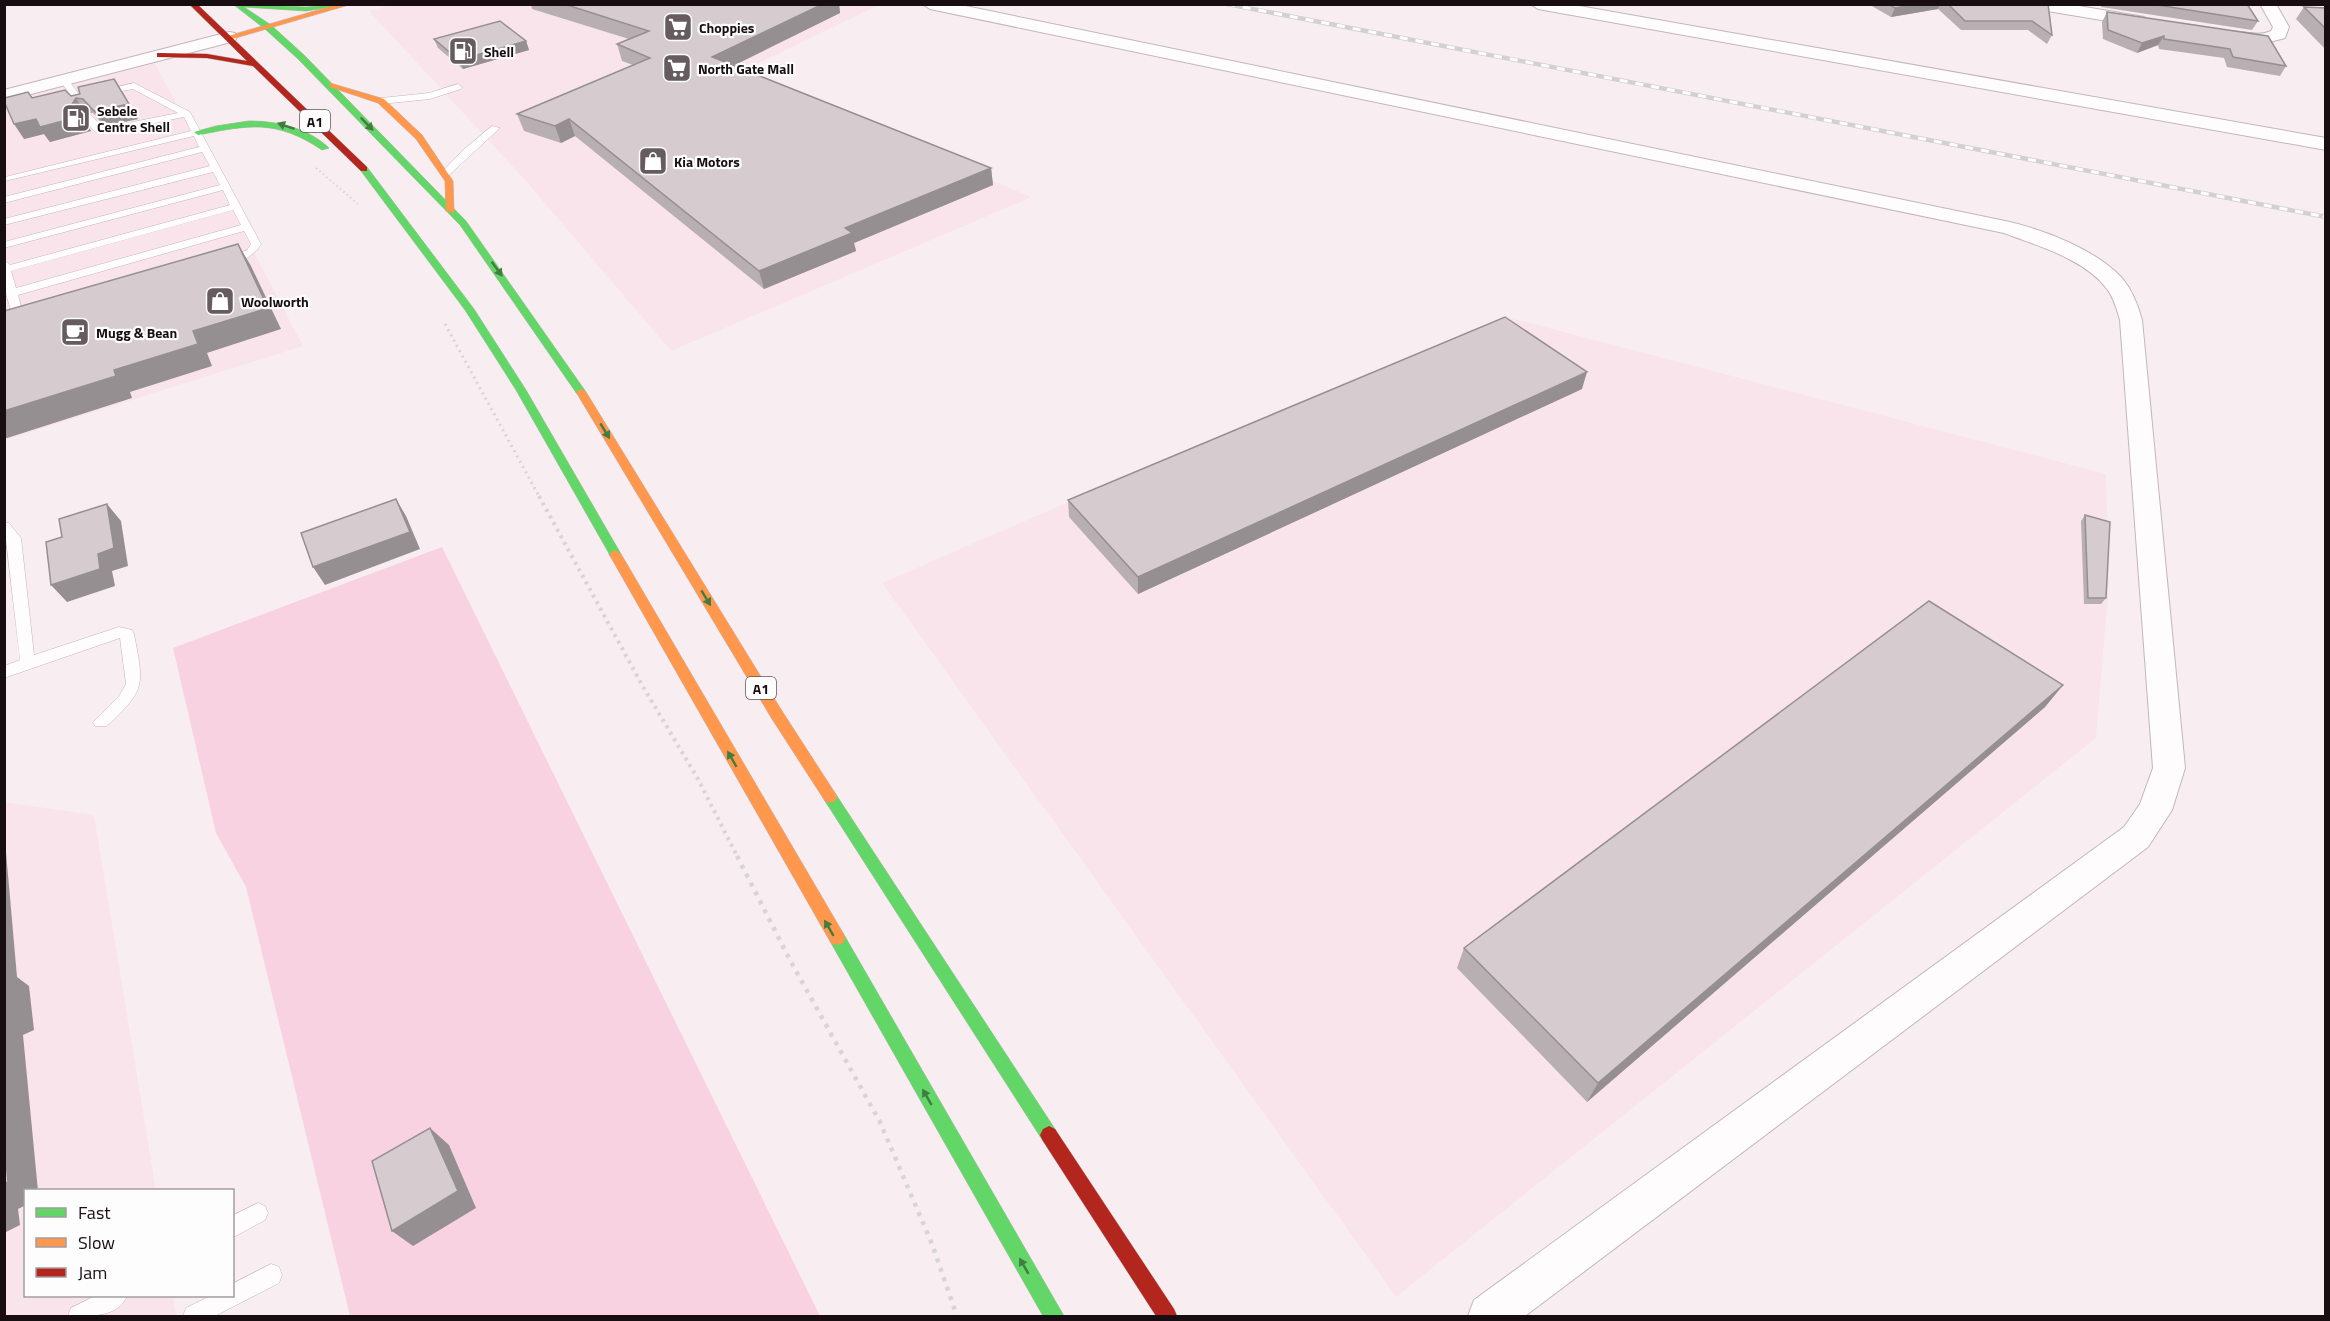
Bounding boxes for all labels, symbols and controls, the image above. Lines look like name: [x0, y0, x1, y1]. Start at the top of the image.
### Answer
supermarket icon: Choppies: [662, 11, 694, 43]
place label: Choppies: [699, 17, 755, 38]
fuel station icon: Shell: [447, 35, 479, 67]
place label: Shell: [484, 41, 514, 62]
supermarket icon: North Gate Mall: [661, 52, 693, 84]
place label: North Gate Mall: [698, 58, 794, 79]
place label: Sebele Centre Shell: [97, 100, 170, 137]
fuel station icon: Sebele Centre Shell: [60, 102, 92, 134]
road number: A1: [300, 110, 330, 132]
one-way arrow: [359, 117, 373, 131]
one-way arrow: [277, 121, 295, 131]
shop icon: Kia Motors: [637, 145, 669, 177]
place label: Kia Motors: [674, 151, 740, 172]
one-way arrow: [491, 261, 503, 277]
shop icon: Woolworth: [204, 285, 236, 317]
place label: Woolworth: [241, 291, 309, 312]
cafe icon: Mugg & Bean: [59, 316, 91, 348]
place label: Mugg & Bean: [96, 322, 177, 343]
one-way arrow: [600, 423, 611, 439]
one-way arrow: [701, 590, 712, 606]
road number: A1: [746, 677, 776, 699]
one-way arrow: [727, 750, 737, 767]
one-way arrow: [824, 920, 835, 936]
one-way arrow: [922, 1088, 932, 1105]
legend: [24, 1189, 234, 1297]
text: Fast: [78, 1199, 111, 1226]
text: Slow: [78, 1229, 115, 1256]
one-way arrow: [1019, 1258, 1030, 1274]
text: Jam: [78, 1259, 107, 1286]

